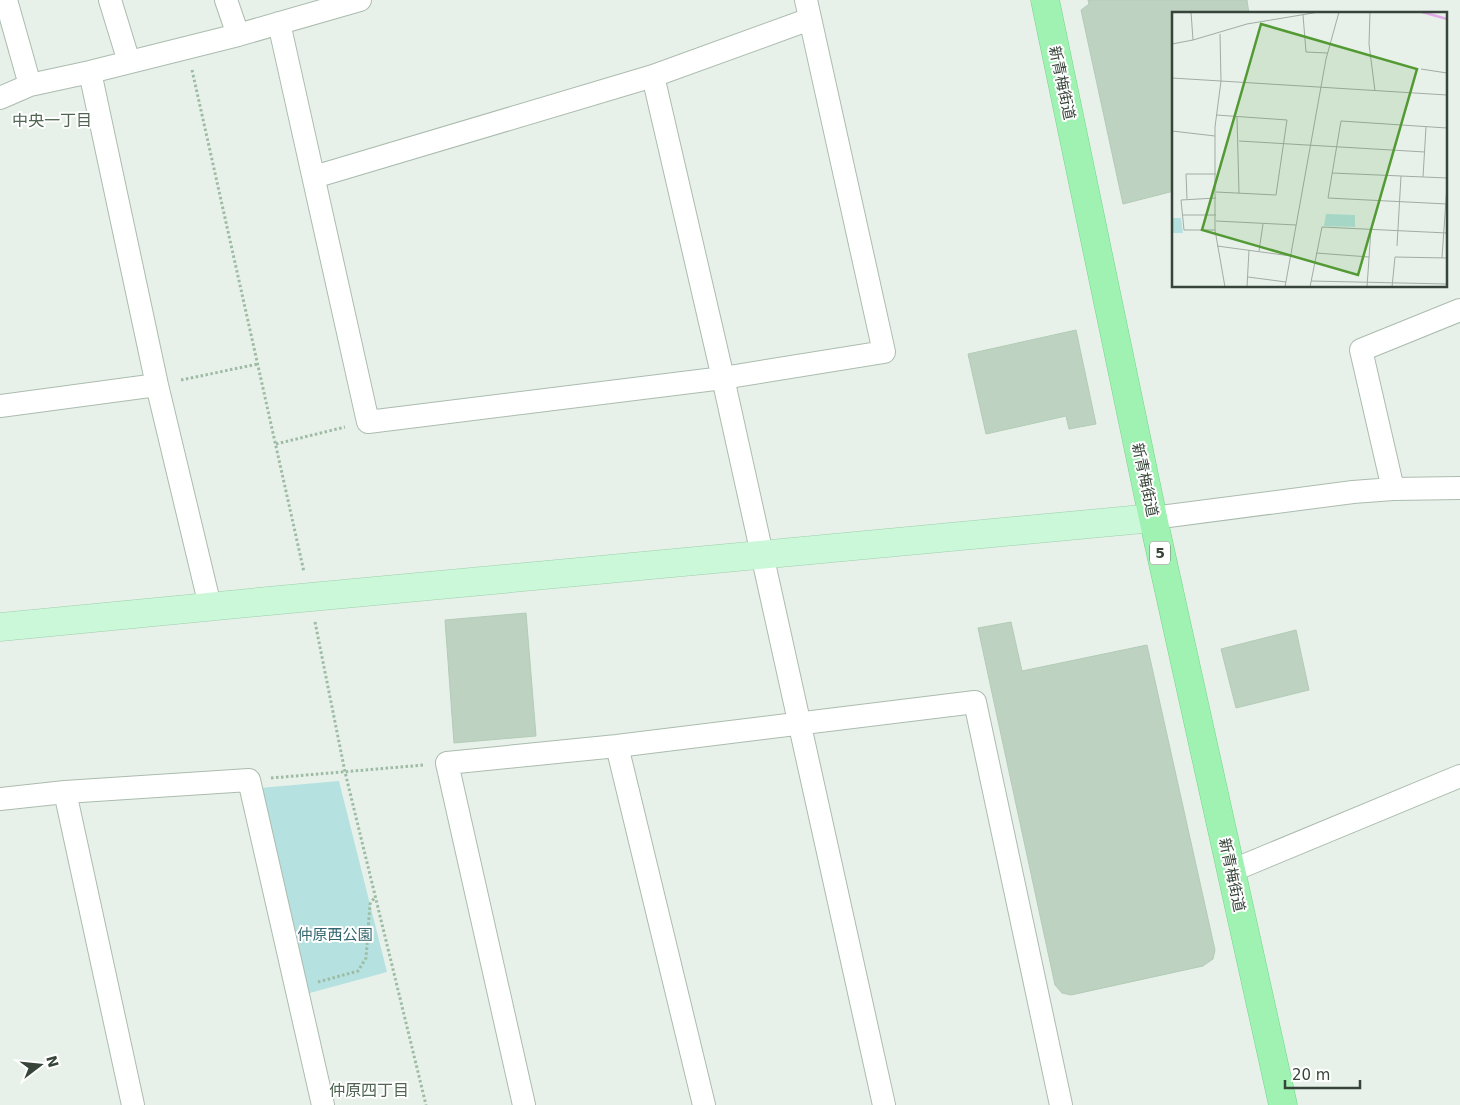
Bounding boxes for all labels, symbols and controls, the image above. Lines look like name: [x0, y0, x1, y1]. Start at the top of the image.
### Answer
inset map: [1172, 12, 1448, 288]
street label: 新青梅街道: [1045, 44, 1079, 122]
district label: 中央一丁目: [12, 111, 92, 130]
street label: 新青梅街道: [1128, 441, 1162, 519]
road number: 5: [1150, 542, 1170, 564]
street label: 新青梅街道: [1215, 836, 1249, 914]
park label: 仲原西公園: [297, 926, 373, 944]
north arrow: [15, 1040, 65, 1090]
text: N: [43, 1054, 62, 1069]
scale bar: [1285, 1058, 1360, 1090]
text: 20 m: [1292, 1066, 1330, 1084]
district label: 仲原四丁目: [329, 1081, 409, 1100]

